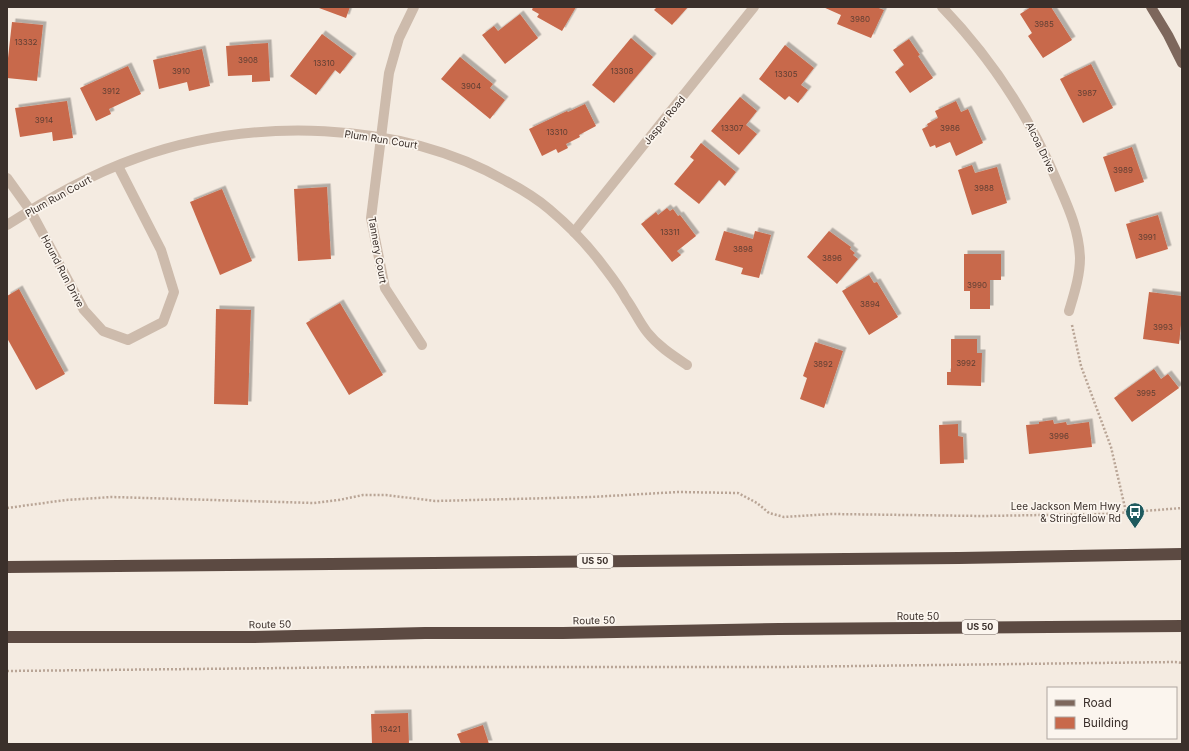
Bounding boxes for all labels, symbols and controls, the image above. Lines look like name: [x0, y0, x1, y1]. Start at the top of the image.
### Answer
house number: 3980: [850, 14, 870, 24]
house number: 3985: [1034, 19, 1054, 29]
house number: 13332: [15, 37, 38, 47]
house number: 3908: [238, 55, 258, 65]
house number: 13310: [313, 58, 335, 68]
house number: 3910: [172, 66, 190, 76]
house number: 13308: [610, 66, 634, 76]
house number: 13305: [774, 69, 798, 79]
house number: 3904: [461, 81, 481, 91]
house number: 3912: [102, 86, 120, 96]
house number: 3987: [1077, 88, 1097, 98]
street label: Jasper Road: [641, 93, 687, 147]
house number: 3914: [35, 115, 53, 125]
street label: Alcoa Drive: [1024, 120, 1058, 174]
house number: 13307: [721, 123, 744, 133]
house number: 3986: [940, 123, 960, 133]
street label: Plum Run Court: [344, 127, 419, 151]
house number: 13310: [546, 127, 568, 137]
house number: 3989: [1113, 165, 1133, 175]
street label: Plum Run Court: [23, 173, 94, 219]
house number: 3988: [974, 183, 994, 193]
street label: Tannery Court: [366, 216, 390, 285]
house number: 13311: [660, 227, 680, 237]
house number: 3991: [1138, 232, 1156, 242]
street label: Hound Run Drive: [39, 233, 87, 309]
house number: 3898: [733, 244, 753, 254]
house number: 3896: [822, 253, 842, 263]
house number: 3990: [967, 280, 987, 290]
house number: 3894: [860, 299, 880, 309]
house number: 3993: [1153, 322, 1173, 332]
house number: 3992: [956, 358, 976, 368]
house number: 3892: [813, 359, 833, 369]
house number: 3995: [1136, 388, 1156, 398]
house number: 3996: [1049, 431, 1069, 441]
place label: Lee Jackson Mem Hwy & Stringfellow Rd: [1011, 500, 1121, 524]
bus stop icon: Lee Jackson Mem Hwy & Stringfellow Rd: [1124, 501, 1146, 529]
road number: US 50: [577, 554, 613, 568]
street label: Route 50: [897, 610, 939, 622]
street label: Route 50: [573, 614, 615, 626]
street label: Route 50: [249, 618, 291, 630]
road number: US 50: [962, 620, 998, 634]
legend: [1047, 687, 1177, 739]
text: Road: [1083, 695, 1112, 710]
text: Building: [1083, 715, 1128, 730]
house number: 13421: [379, 724, 401, 734]

